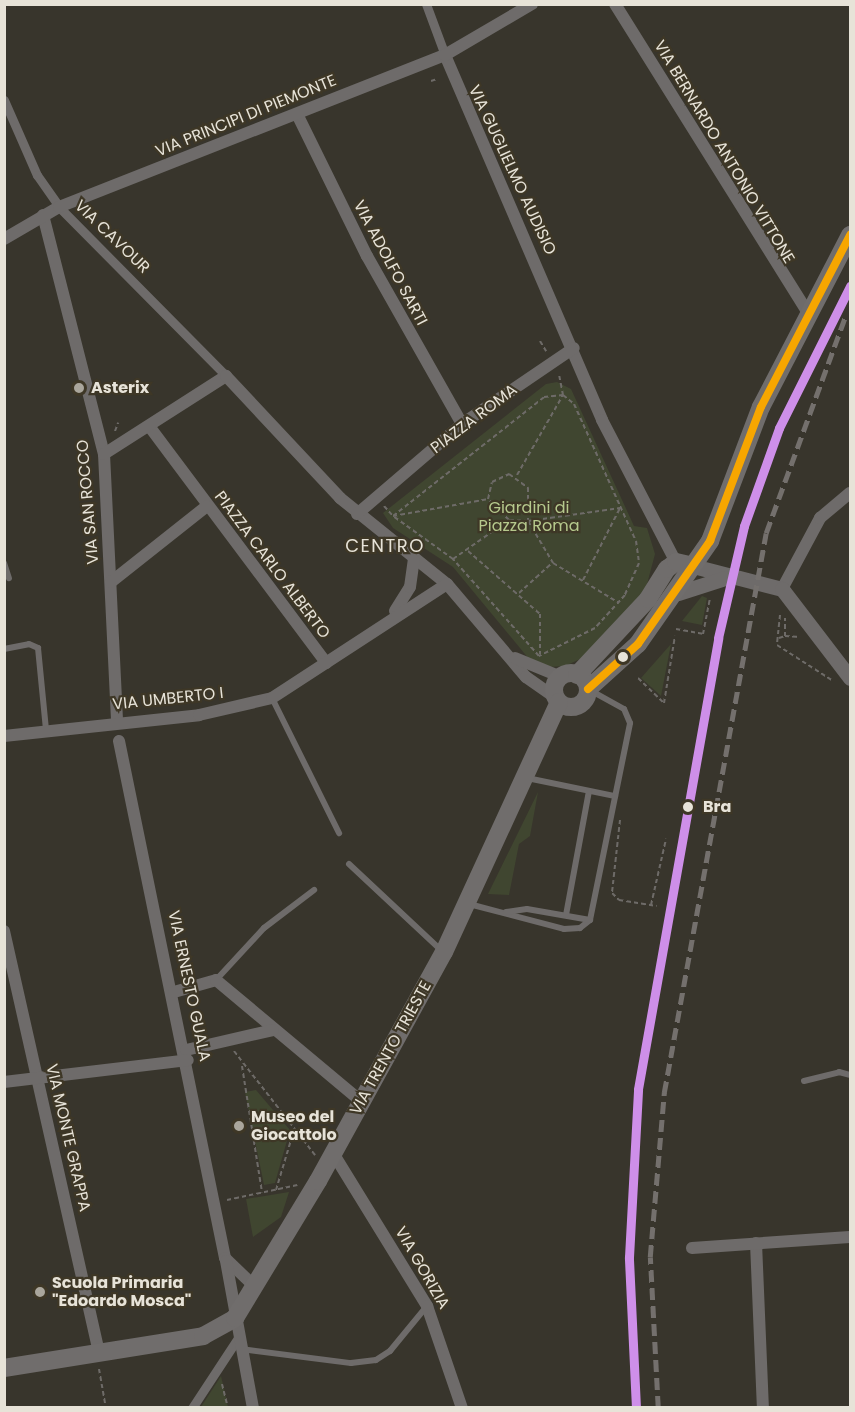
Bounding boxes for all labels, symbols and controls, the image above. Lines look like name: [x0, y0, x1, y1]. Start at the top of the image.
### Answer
street label: VIA BERNARDO ANTONIO VITTONE: [650, 37, 798, 267]
street label: VIA PRINCIPI DI PIEMONTE: [153, 71, 339, 161]
street label: VIA GUGLIELMO AUDISIO: [464, 82, 560, 258]
street label: VIA CAVOUR: [70, 196, 154, 278]
street label: VIA ADOLFO SARTI: [349, 197, 431, 329]
place label: Asterix: [91, 378, 149, 398]
street label: PIAZZA ROMA: [427, 380, 521, 458]
marker: Asterix: [72, 381, 86, 395]
street label: VIA SAN ROCCO: [73, 439, 103, 565]
street label: PIAZZA CARLO ALBERTO: [210, 487, 334, 643]
park label: Giardini di Piazza Roma: [479, 498, 579, 536]
district label: CENTRO: [345, 535, 425, 557]
unlabelled marker: [617, 651, 629, 663]
street label: VIA UMBERTO I: [112, 684, 224, 714]
marker: Bra: [678, 797, 698, 817]
place label: Bra: [703, 797, 731, 817]
street label: VIA ERNESTO GUALA: [164, 909, 214, 1063]
street label: VIA TRENTO TRIESTE: [346, 978, 436, 1118]
street label: VIA MONTE GRAPPA: [42, 1062, 94, 1214]
place label: Museo del Giocattolo: [251, 1107, 337, 1145]
marker: Museo del Giocattolo: [232, 1119, 246, 1133]
street label: VIA GORIZIA: [391, 1223, 453, 1313]
place label: Scuola Primaria "Edoardo Mosca": [52, 1273, 191, 1311]
marker: Scuola Primaria "Edoardo Mosca": [33, 1285, 47, 1299]

